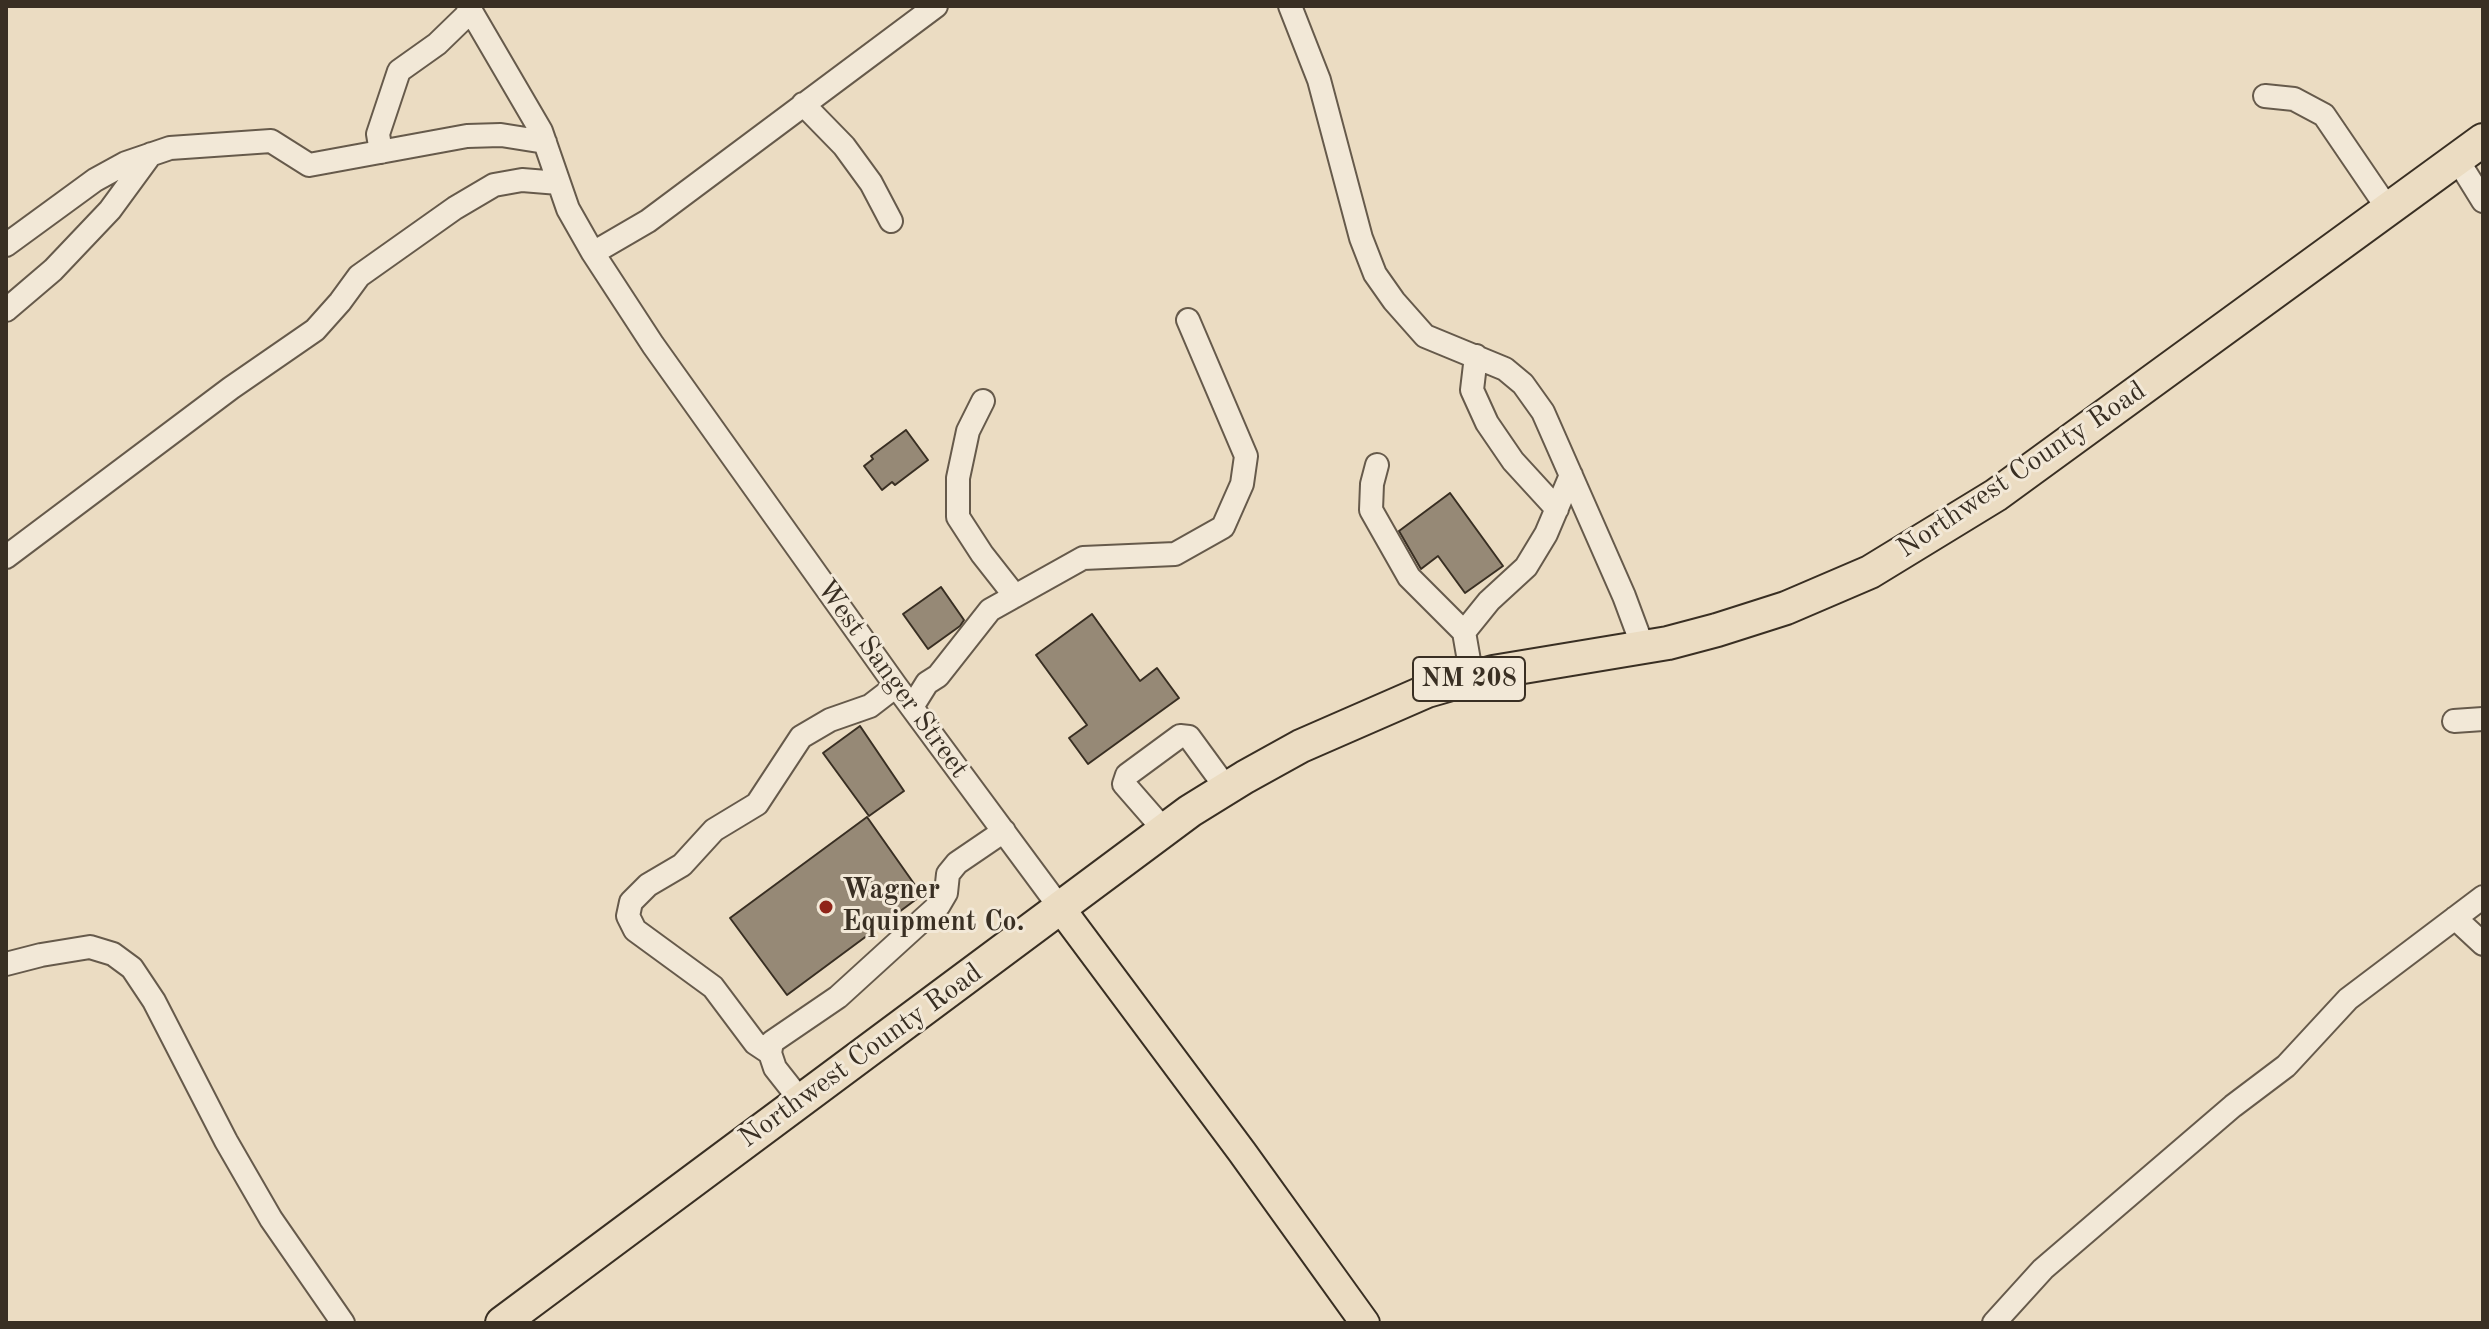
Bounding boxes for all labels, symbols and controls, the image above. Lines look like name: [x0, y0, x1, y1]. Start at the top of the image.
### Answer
street label: Northwest County Road: [1891, 374, 2153, 566]
street label: West Sanger Street: [809, 573, 975, 785]
road number: NM 208: [1413, 657, 1525, 701]
place label: Wagner Equipment Co.: [842, 874, 1025, 940]
marker: Wagner Equipment Co.: [817, 898, 835, 916]
street label: Northwest County Road: [733, 956, 989, 1156]

